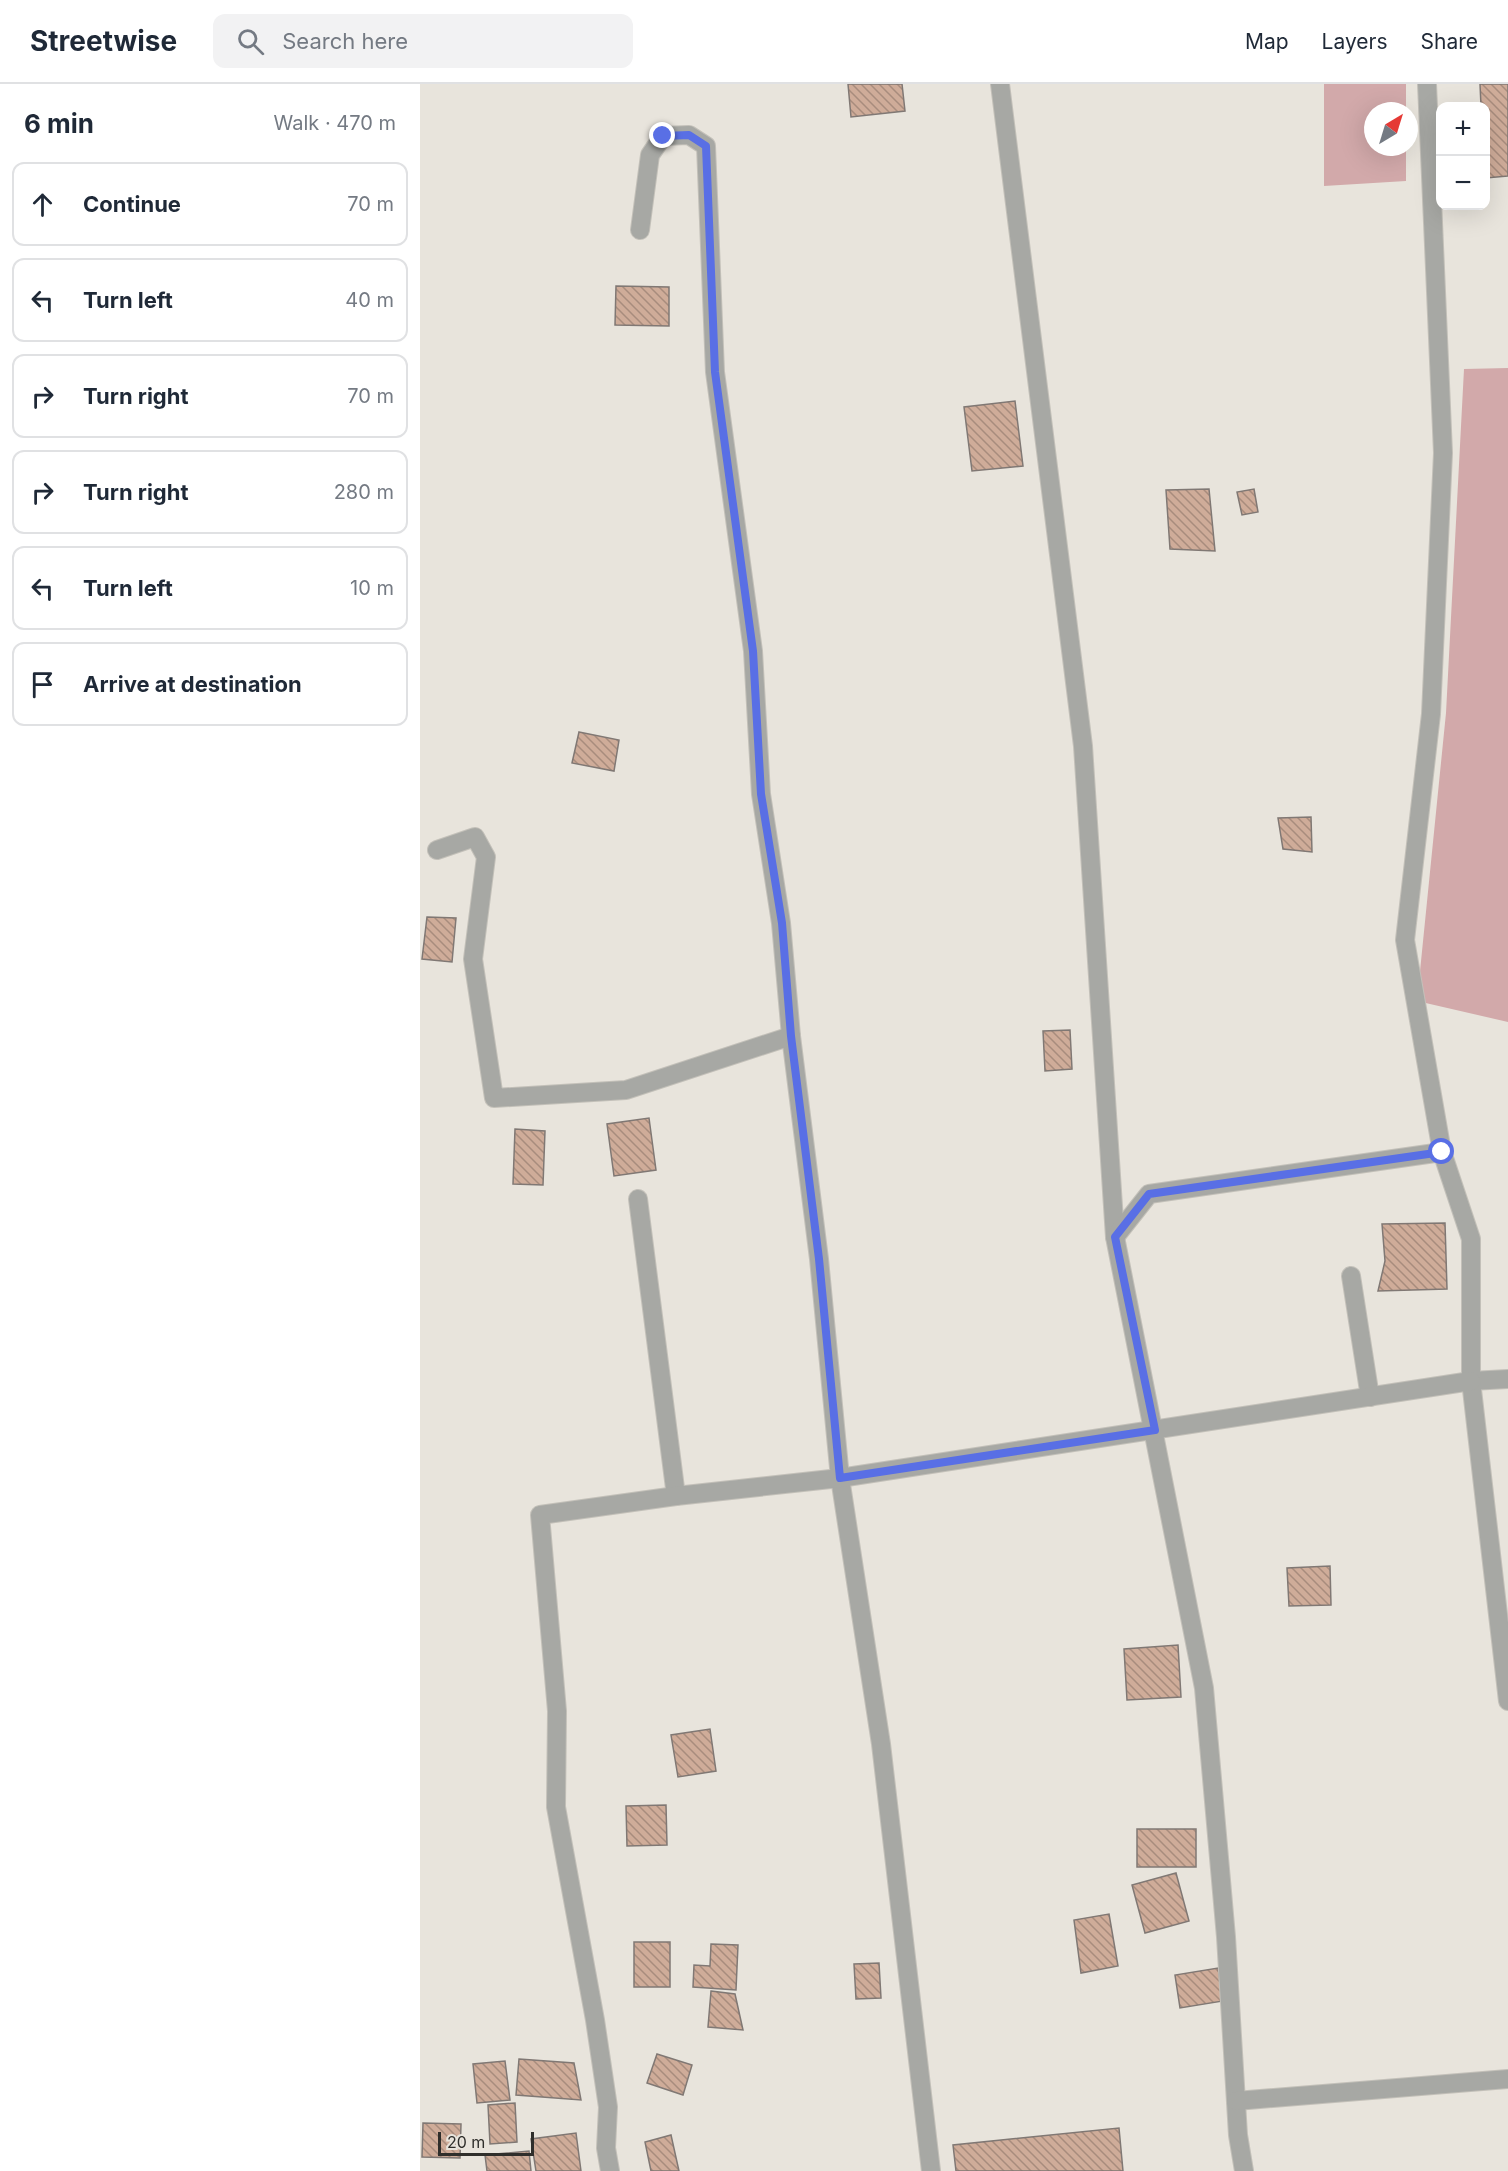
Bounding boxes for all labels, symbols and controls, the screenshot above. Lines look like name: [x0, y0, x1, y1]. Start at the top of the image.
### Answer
search box: [213, 14, 633, 68]
text: Streetwise: [30, 24, 177, 58]
icon: search: [234, 25, 267, 58]
text: Search here: [282, 28, 408, 54]
text: Map: [1245, 29, 1289, 54]
text: Layers: [1322, 29, 1388, 54]
text: Share: [1421, 29, 1478, 54]
north arrow: [1364, 102, 1418, 156]
map controls: [1436, 102, 1490, 210]
button: +: [1436, 102, 1490, 156]
text: 6 min: [24, 108, 94, 139]
text: Walk · 470 m: [274, 111, 396, 135]
route end: [649, 122, 675, 148]
button: −: [1436, 156, 1490, 210]
icon: ahead: [26, 188, 59, 221]
text: Continue: [83, 191, 181, 217]
text: 70 m: [347, 192, 394, 216]
icon: left: [26, 284, 59, 317]
text: Turn left: [83, 287, 173, 313]
text: 40 m: [345, 288, 394, 312]
icon: right: [26, 380, 59, 413]
text: Turn right: [83, 383, 189, 409]
text: 70 m: [347, 384, 394, 408]
icon: right: [26, 476, 59, 509]
text: Turn right: [83, 479, 189, 505]
text: 280 m: [334, 480, 394, 504]
icon: left: [26, 572, 59, 605]
text: Turn left: [83, 575, 173, 601]
text: 10 m: [350, 576, 394, 600]
icon: arrive: [26, 668, 59, 701]
text: Arrive at destination: [83, 671, 302, 697]
route start: [1428, 1138, 1454, 1164]
scale bar: [438, 2129, 534, 2156]
text: 20 m: [447, 2132, 485, 2152]

